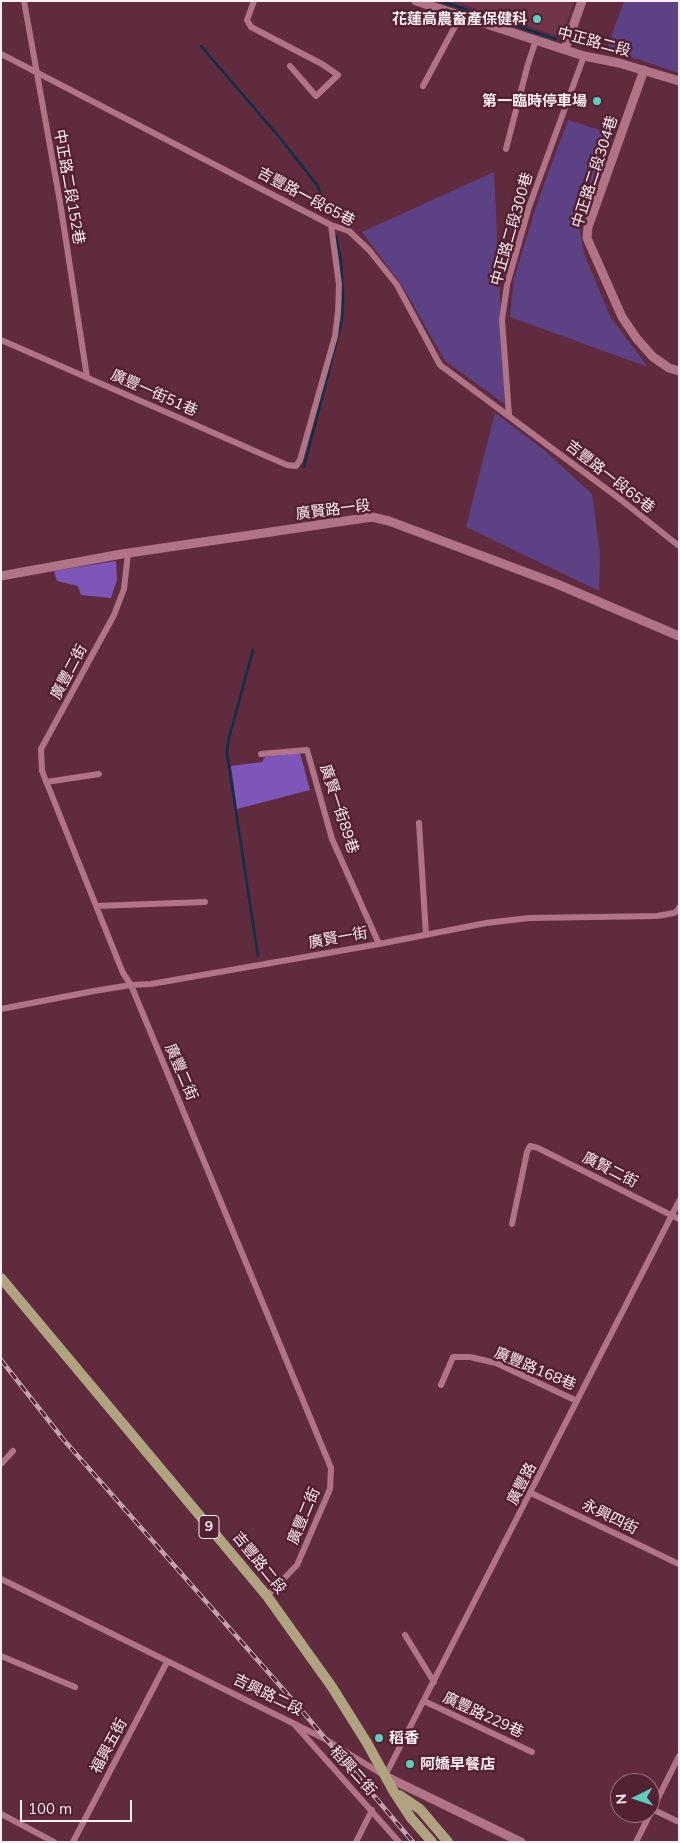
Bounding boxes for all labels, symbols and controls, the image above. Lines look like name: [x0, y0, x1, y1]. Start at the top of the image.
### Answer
place label: 花蓮高農畜產保健科: [392, 10, 527, 28]
marker: 花蓮高農畜產保健科: [531, 13, 543, 25]
street label: 中正路二段: [555, 24, 633, 60]
place label: 第一臨時停車場: [482, 92, 587, 110]
marker: 第一臨時停車場: [591, 95, 603, 107]
street label: 中正路二段304巷: [568, 114, 622, 230]
street label: 中正路二段152巷: [50, 128, 88, 246]
street label: 吉豐路一段65巷: [254, 164, 358, 230]
street label: 中正路二段300巷: [487, 170, 537, 288]
street label: 廣豐一街51巷: [108, 366, 200, 420]
street label: 吉豐路一段65巷: [562, 437, 658, 517]
street label: 廣賢路一段: [295, 496, 371, 524]
street label: 廣豐二街: [47, 641, 91, 703]
street label: 廣賢一街89巷: [316, 762, 362, 856]
street label: 廣賢一街: [307, 924, 369, 952]
street label: 廣豐二街: [161, 1041, 201, 1103]
street label: 廣賢二街: [579, 1148, 641, 1192]
street label: 廣豐路168巷: [491, 1344, 579, 1394]
street label: 廣豐路: [504, 1460, 540, 1508]
street label: 廣豐二街: [284, 1485, 324, 1547]
street label: 永興四街: [579, 1496, 641, 1538]
road number: 9: [199, 1515, 219, 1538]
street label: 吉豐路二段: [228, 1528, 290, 1598]
street label: 吉興路二段: [230, 1670, 306, 1720]
street label: 廣豐路229巷: [440, 1688, 526, 1742]
street label: 福興五街: [87, 1715, 131, 1777]
place label: 稻香: [389, 1729, 419, 1747]
marker: 稻香: [373, 1732, 385, 1744]
street label: 稻興二街: [326, 1743, 380, 1799]
place label: 阿嬌早餐店: [420, 1755, 495, 1773]
marker: 阿嬌早餐店: [404, 1758, 416, 1770]
north arrow: [610, 1773, 660, 1823]
scale bar: [22, 1790, 135, 1822]
text: N: [612, 1793, 630, 1805]
text: 100 m: [28, 1799, 72, 1818]

